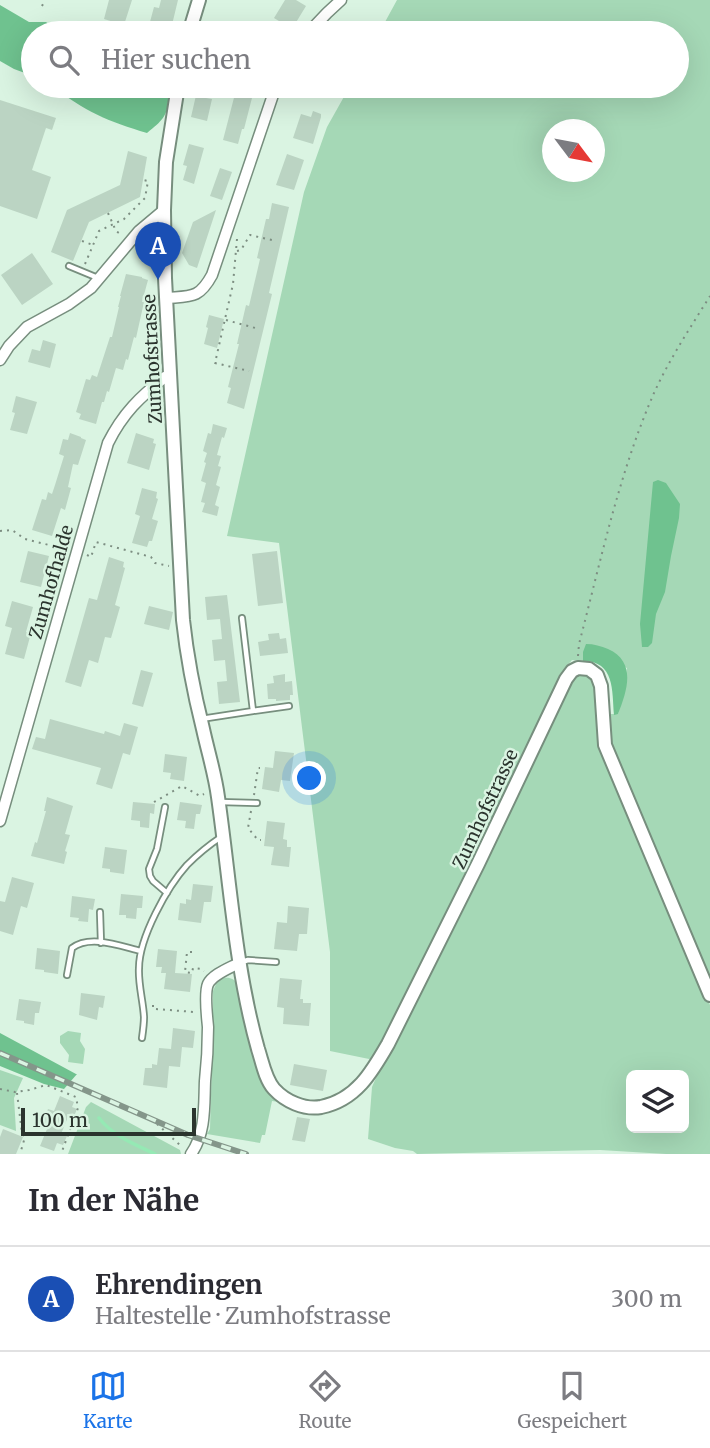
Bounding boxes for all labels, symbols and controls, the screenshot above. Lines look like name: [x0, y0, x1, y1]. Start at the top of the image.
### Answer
search box: [21, 21, 689, 98]
icon: search: [45, 41, 83, 79]
text: Hier suchen: [101, 43, 251, 76]
north arrow: [542, 119, 605, 182]
pin: A: [135, 222, 181, 280]
street label: Zumhofstrasse: [137, 294, 167, 424]
street label: Zumhofhalde: [24, 522, 78, 642]
street label: Zumhofstrasse: [447, 745, 523, 873]
your location: [292, 761, 326, 795]
map controls: [626, 1070, 689, 1133]
button: layers: [626, 1070, 689, 1133]
scale bar: [21, 1105, 196, 1137]
text: 100 m: [32, 1108, 88, 1132]
text: In der Nähe: [28, 1181, 199, 1219]
text: Ehrendingen: [95, 1268, 263, 1301]
text: A: [43, 1284, 59, 1313]
text: 300 m: [611, 1284, 682, 1313]
text: Haltestelle · Zumhofstrasse: [95, 1301, 391, 1330]
tab: Karte: [83, 1367, 132, 1433]
tab: Route: [299, 1367, 351, 1433]
tab: Gespeichert: [518, 1367, 627, 1433]

